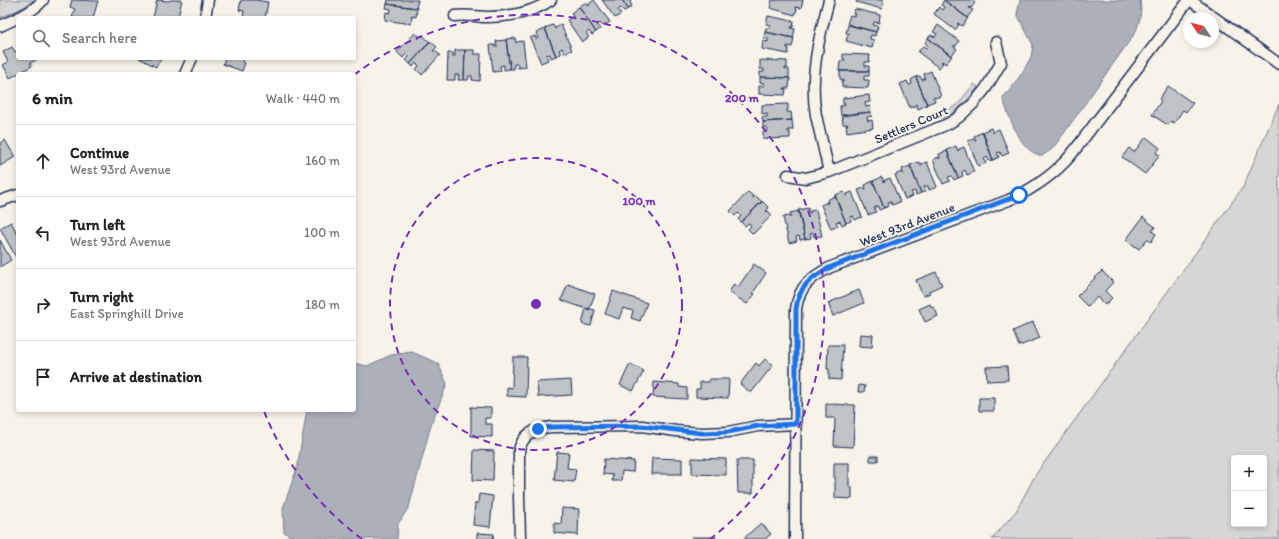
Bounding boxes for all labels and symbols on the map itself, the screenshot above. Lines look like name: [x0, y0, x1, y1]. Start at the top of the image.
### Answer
north arrow: [1183, 12, 1219, 48]
text: 200 m: [725, 91, 760, 105]
street label: Settlers Court: [872, 102, 950, 147]
route start: [1010, 186, 1028, 204]
text: 100 m: [622, 194, 656, 208]
street label: West 93rd Avenue: [857, 199, 957, 250]
centre of rings: [529, 297, 543, 311]
route end: [529, 420, 547, 438]

